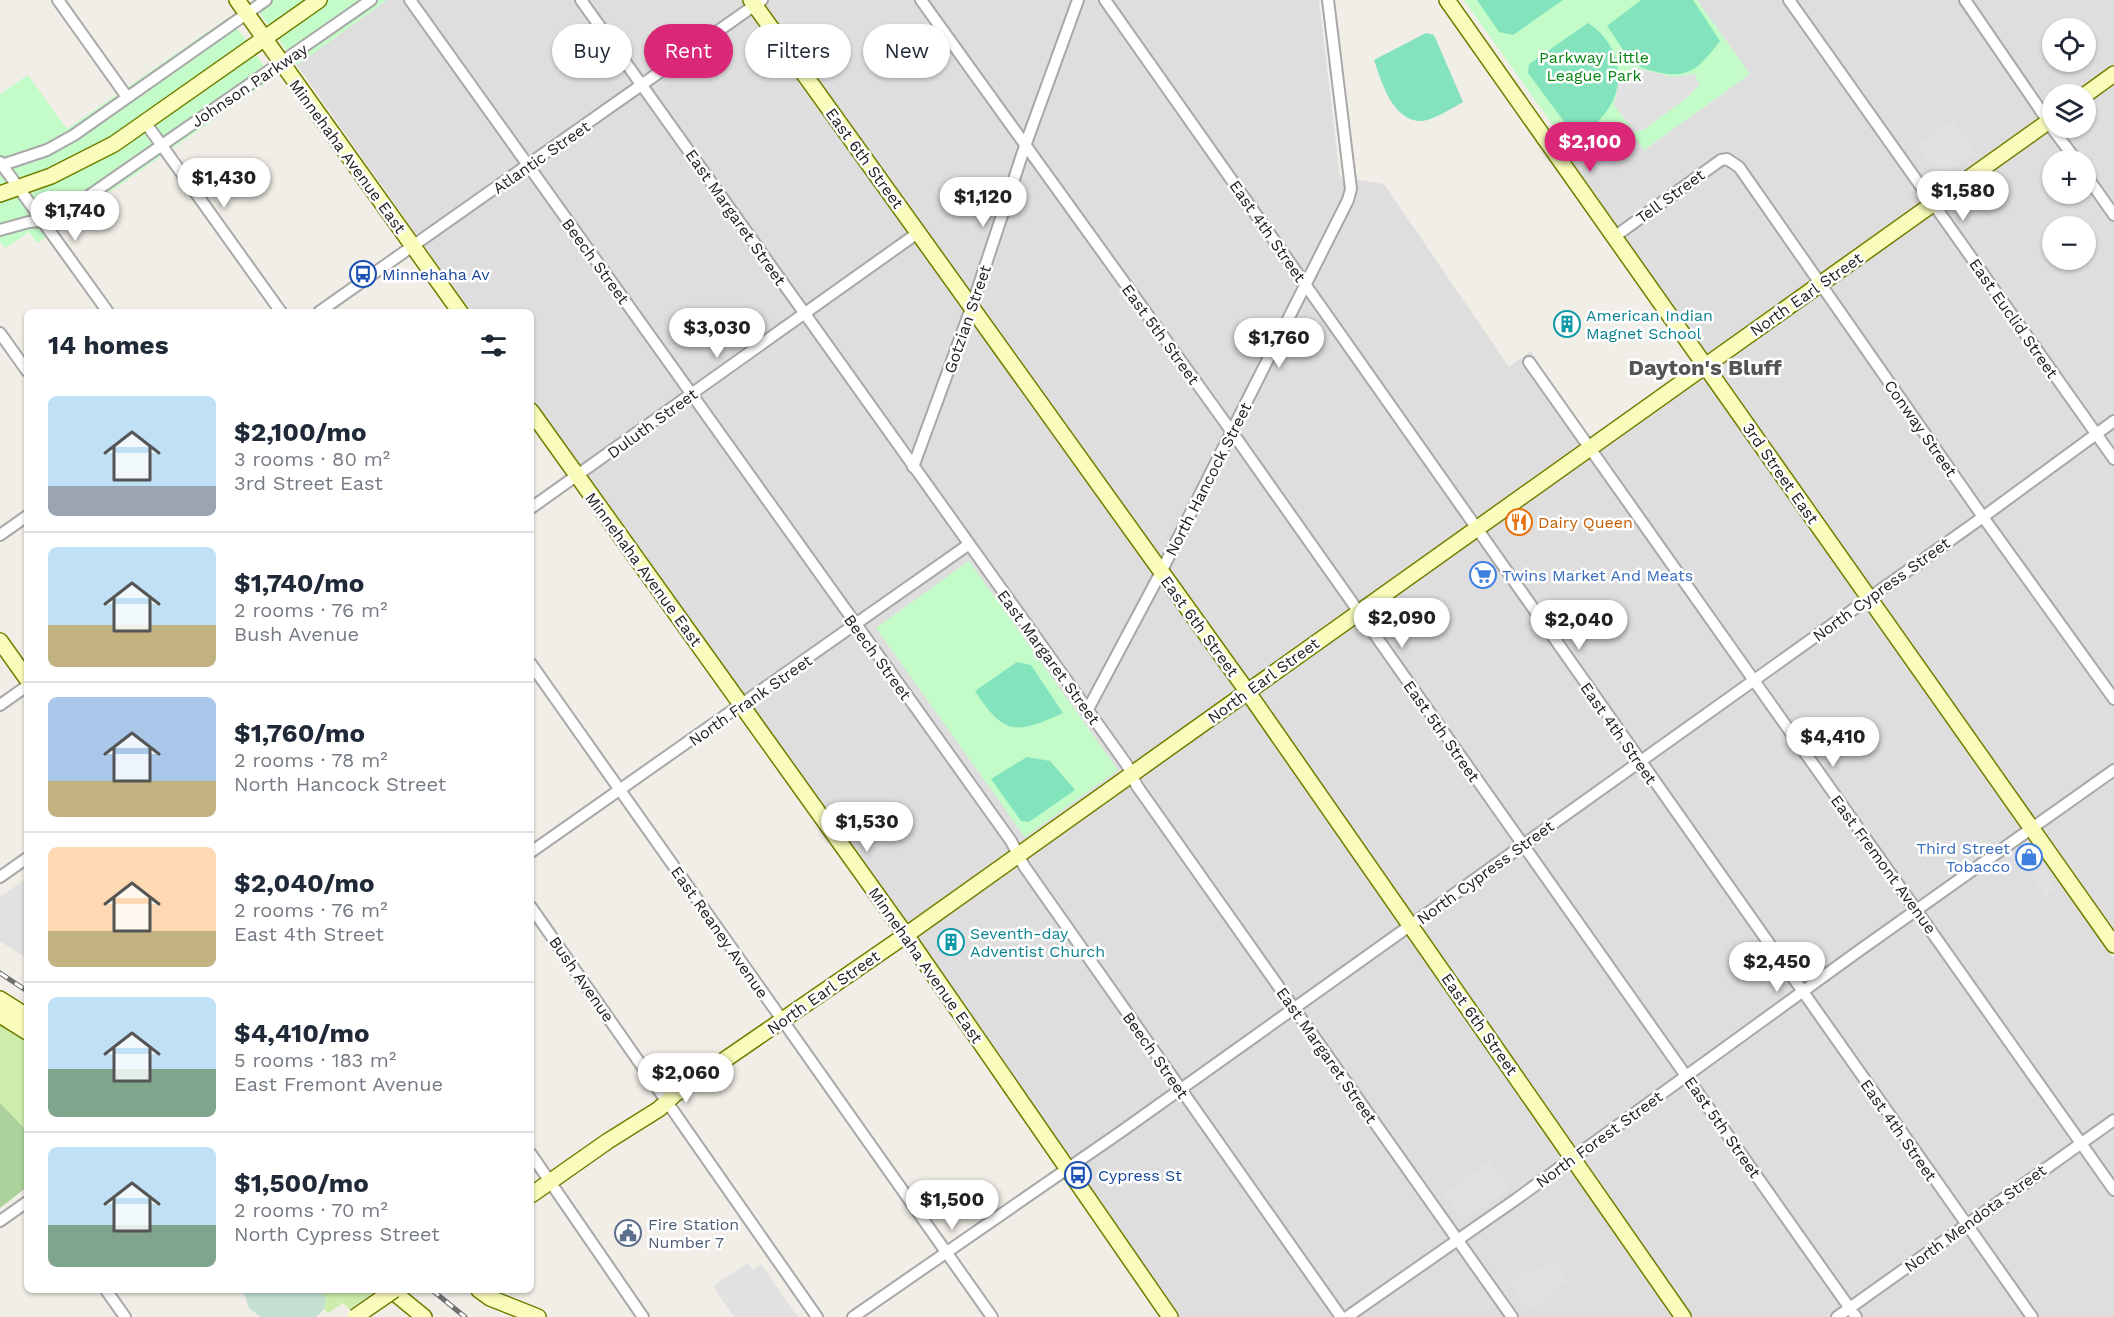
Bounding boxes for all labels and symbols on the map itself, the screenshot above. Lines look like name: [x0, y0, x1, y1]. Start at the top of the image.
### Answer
street label: Johnson Parkway: [188, 39, 312, 131]
park label: Parkway Little League Park: [1539, 48, 1649, 85]
street label: Minnehaha Avenue East: [285, 76, 410, 237]
street label: East 6th Street: [822, 104, 908, 213]
street label: Atlantic Street: [489, 117, 594, 198]
pin: $2,100: [1541, 122, 1639, 173]
street label: East Margaret Street: [681, 146, 790, 289]
pin: $1,430: [175, 158, 273, 209]
street label: Tell Street: [1632, 165, 1708, 228]
pin: $1,580: [1914, 171, 2012, 222]
pin: $1,120: [934, 177, 1032, 228]
street label: East 4th Street: [1225, 177, 1310, 286]
pin: $1,740: [26, 191, 124, 242]
street label: Beech Street: [558, 215, 633, 308]
street label: North Earl Street: [1746, 248, 1866, 340]
street label: East Euclid Street: [1965, 255, 2062, 382]
bus stop icon: Minnehaha Av: [348, 259, 378, 289]
street label: Gotzian Street: [940, 262, 995, 376]
place label: Minnehaha Av: [382, 265, 490, 284]
street label: East 5th Street: [1118, 280, 1204, 388]
place label: American Indian Magnet School: [1586, 306, 1713, 343]
pin: $3,030: [668, 308, 766, 359]
building icon: American Indian Magnet School: [1552, 309, 1582, 339]
pin: $1,760: [1230, 318, 1328, 369]
district label: Dayton's Bluff: [1628, 355, 1782, 380]
street label: Conway Street: [1880, 376, 1961, 481]
street label: Duluth Street: [604, 384, 701, 462]
street label: North Hancock Street: [1161, 399, 1256, 559]
street label: 3rd Street East: [1739, 419, 1823, 528]
street label: Minnehaha Avenue East: [581, 489, 706, 650]
restaurant icon: Dairy Queen: [1504, 507, 1534, 537]
place label: Dairy Queen: [1538, 513, 1633, 532]
street label: North Cypress Street: [1809, 533, 1954, 645]
supermarket icon: Twins Market And Meats: [1468, 560, 1498, 590]
place label: Twins Market And Meats: [1502, 566, 1693, 585]
street label: East 6th Street: [1157, 572, 1243, 681]
street label: East Margaret Street: [993, 586, 1104, 729]
pin: $2,090: [1353, 598, 1451, 649]
pin: $2,040: [1530, 600, 1628, 651]
street label: Beech Street: [840, 611, 915, 704]
street label: North Earl Street: [1204, 633, 1323, 727]
street label: North Frank Street: [685, 651, 816, 750]
street label: East 5th Street: [1400, 677, 1484, 786]
street label: East 4th Street: [1576, 679, 1661, 788]
pin: $4,410: [1784, 717, 1882, 768]
street label: East Fremont Avenue: [1827, 791, 1940, 938]
pin: $1,530: [818, 802, 916, 853]
street label: North Cypress Street: [1413, 816, 1558, 928]
place label: Third Street Tobacco: [1917, 839, 2010, 876]
shop icon: Third Street Tobacco: [2014, 842, 2044, 872]
street label: East Reaney Avenue: [667, 863, 772, 1002]
street label: Minnehaha Avenue East: [865, 884, 987, 1047]
place label: Seventh-day Adventist Church: [970, 924, 1105, 961]
building icon: Seventh-day Adventist Church: [936, 927, 966, 957]
street label: Bush Avenue: [545, 933, 618, 1026]
pin: $2,450: [1728, 942, 1826, 993]
street label: North Earl Street: [763, 946, 883, 1038]
street label: East 6th Street: [1437, 970, 1522, 1079]
street label: East Margaret Street: [1272, 984, 1381, 1127]
street label: Beech Street: [1119, 1008, 1193, 1103]
pin: $2,060: [637, 1053, 735, 1104]
street label: East 5th Street: [1681, 1073, 1765, 1182]
street label: East 4th Street: [1856, 1076, 1941, 1185]
street label: North Forest Street: [1532, 1087, 1667, 1192]
bus stop icon: Cypress St: [1063, 1160, 1093, 1190]
street label: North Mendota Street: [1901, 1160, 2050, 1276]
place label: Cypress St: [1098, 1166, 1182, 1185]
pin: $1,500: [903, 1180, 1001, 1231]
place label: Fire Station Number 7: [648, 1215, 739, 1252]
public building icon: Fire Station Number 7: [613, 1218, 643, 1248]

